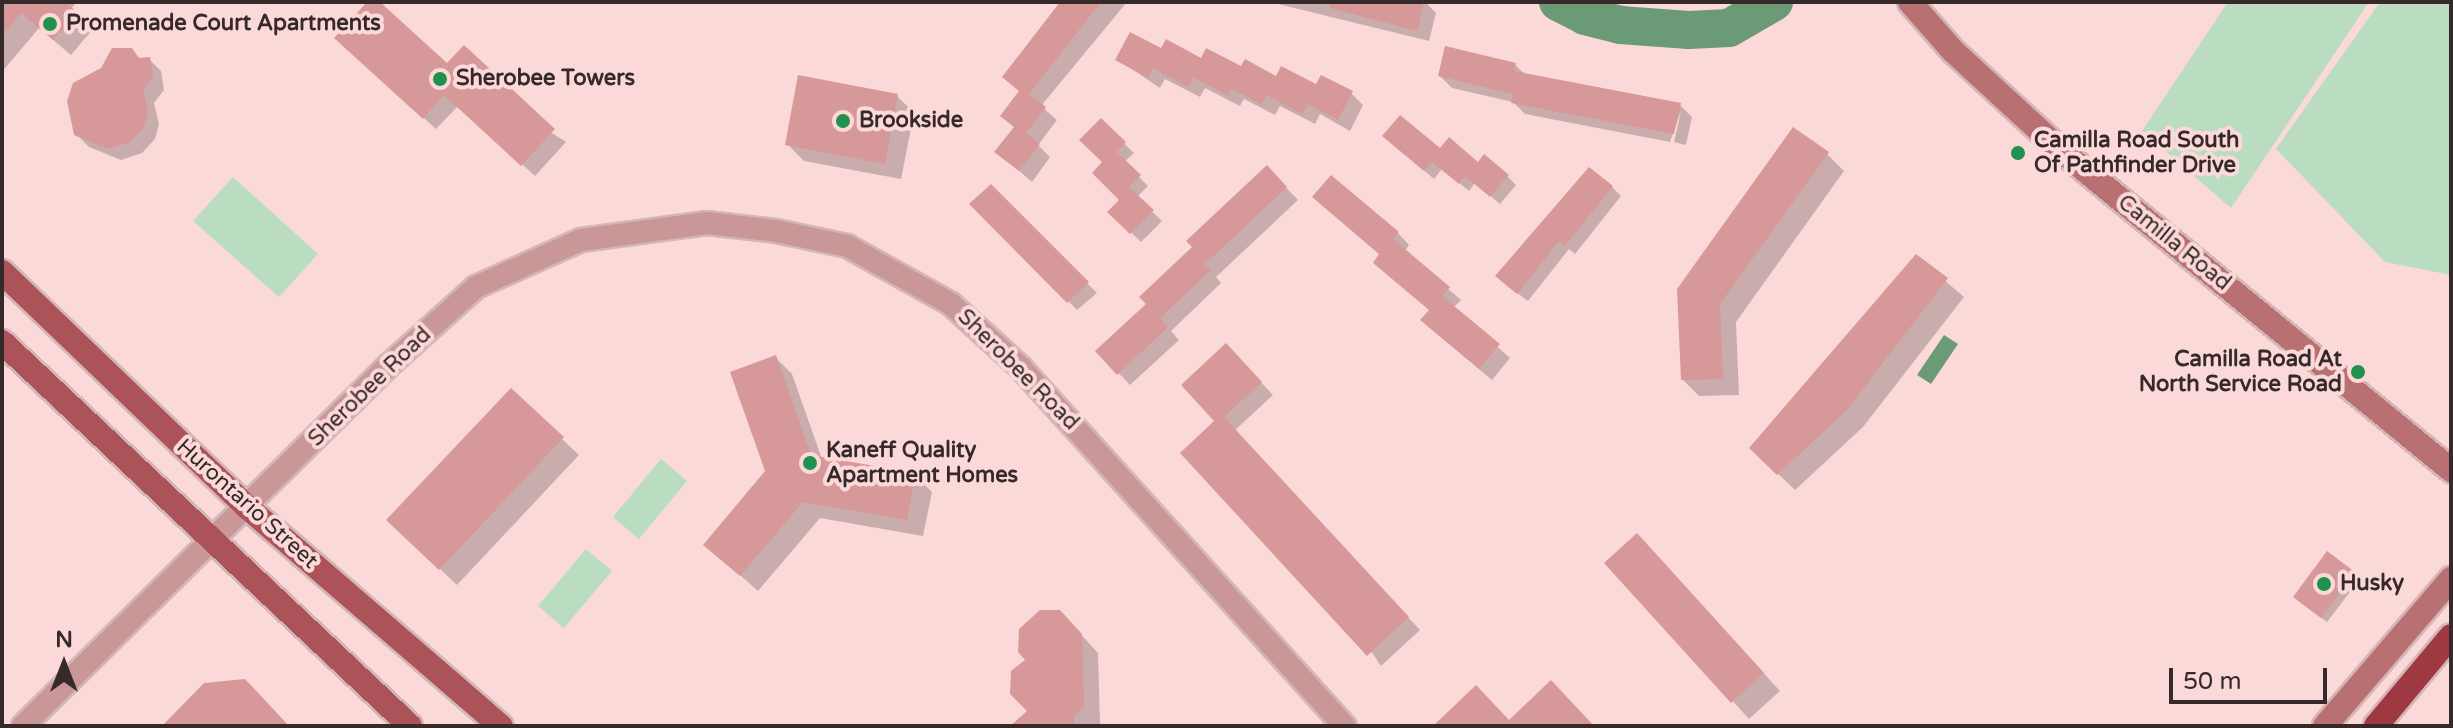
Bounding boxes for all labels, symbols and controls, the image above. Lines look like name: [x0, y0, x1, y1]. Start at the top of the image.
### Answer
place label: Promenade Court Apartments: [66, 11, 381, 37]
marker: Promenade Court Apartments: [41, 15, 59, 33]
place label: Sherobee Towers: [456, 66, 635, 92]
marker: Sherobee Towers: [431, 70, 449, 88]
place label: Brookside: [859, 108, 963, 134]
marker: Brookside: [834, 112, 852, 130]
place label: Camilla Road South Of Pathfinder Drive: [2034, 127, 2240, 178]
marker: Camilla Road South Of Pathfinder Drive: [2009, 144, 2027, 162]
street label: Camilla Road: [2112, 189, 2236, 297]
street label: Sherobee Road: [952, 304, 1084, 436]
street label: Sherobee Road: [303, 322, 437, 452]
place label: Camilla Road At North Service Road: [2139, 346, 2342, 398]
marker: Camilla Road At North Service Road: [2349, 363, 2367, 381]
street label: Hurontario Street: [171, 434, 323, 574]
place label: Kaneff Quality Apartment Homes: [826, 437, 1018, 488]
marker: Kaneff Quality Apartment Homes: [801, 454, 819, 472]
place label: Husky: [2340, 571, 2404, 597]
marker: Husky: [2315, 575, 2333, 593]
north arrow: [24, 624, 104, 704]
text: N: [55, 627, 73, 653]
scale bar: [2173, 652, 2331, 702]
text: 50 m: [2183, 667, 2241, 696]

